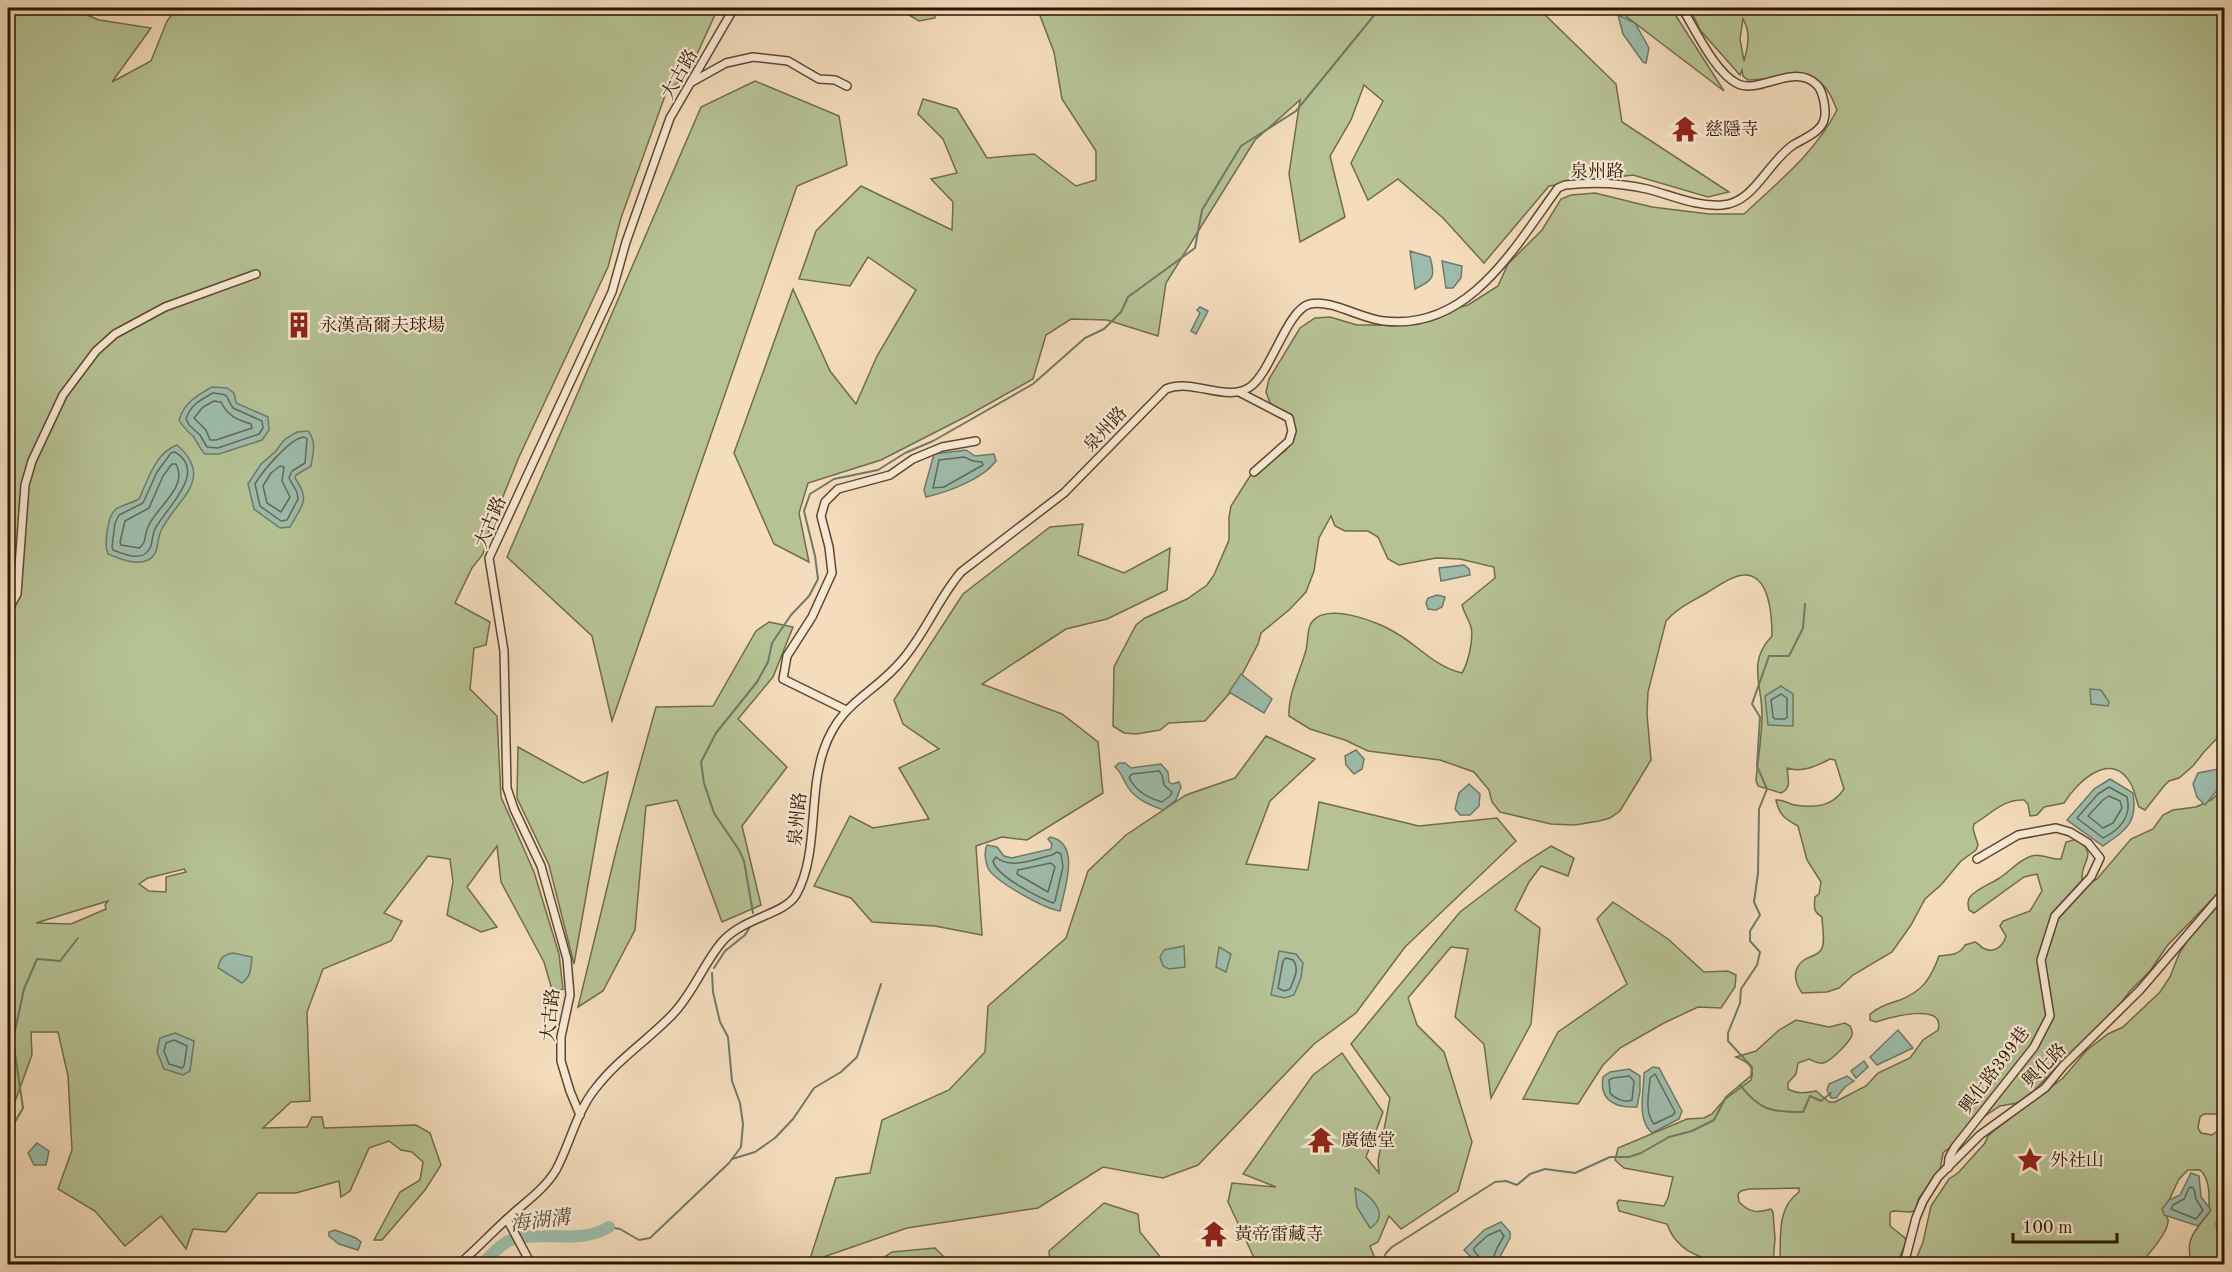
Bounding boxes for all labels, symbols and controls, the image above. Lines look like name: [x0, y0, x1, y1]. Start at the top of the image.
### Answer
street label: 大古路: [657, 46, 701, 102]
temple icon: 慈隱寺: [1670, 114, 1700, 144]
place label: 慈隱寺: [1705, 119, 1759, 139]
street label: 泉州路: [1570, 161, 1624, 181]
building icon: 永漢高爾夫球場: [284, 310, 314, 340]
place label: 永漢高爾夫球場: [319, 315, 445, 335]
street label: 泉州路: [1079, 402, 1131, 456]
street label: 大古路: [470, 493, 510, 551]
street label: 泉州路: [784, 791, 810, 847]
street label: 大古路: [537, 987, 563, 1043]
street label: 興化路399巷: [1955, 1023, 2033, 1117]
street label: 興化路: [2018, 1039, 2070, 1091]
temple icon: 廣德堂: [1306, 1125, 1336, 1155]
place label: 廣德堂: [1341, 1130, 1395, 1150]
place icon: 外社山: [2015, 1145, 2045, 1175]
place label: 外社山: [2050, 1150, 2104, 1170]
water label: 海湖溝: [509, 1206, 574, 1236]
scale bar: [2013, 1206, 2116, 1244]
temple icon: 黃帝雷藏寺: [1199, 1219, 1229, 1249]
text: 100 m: [2022, 1219, 2073, 1237]
place label: 黃帝雷藏寺: [1234, 1224, 1324, 1244]

